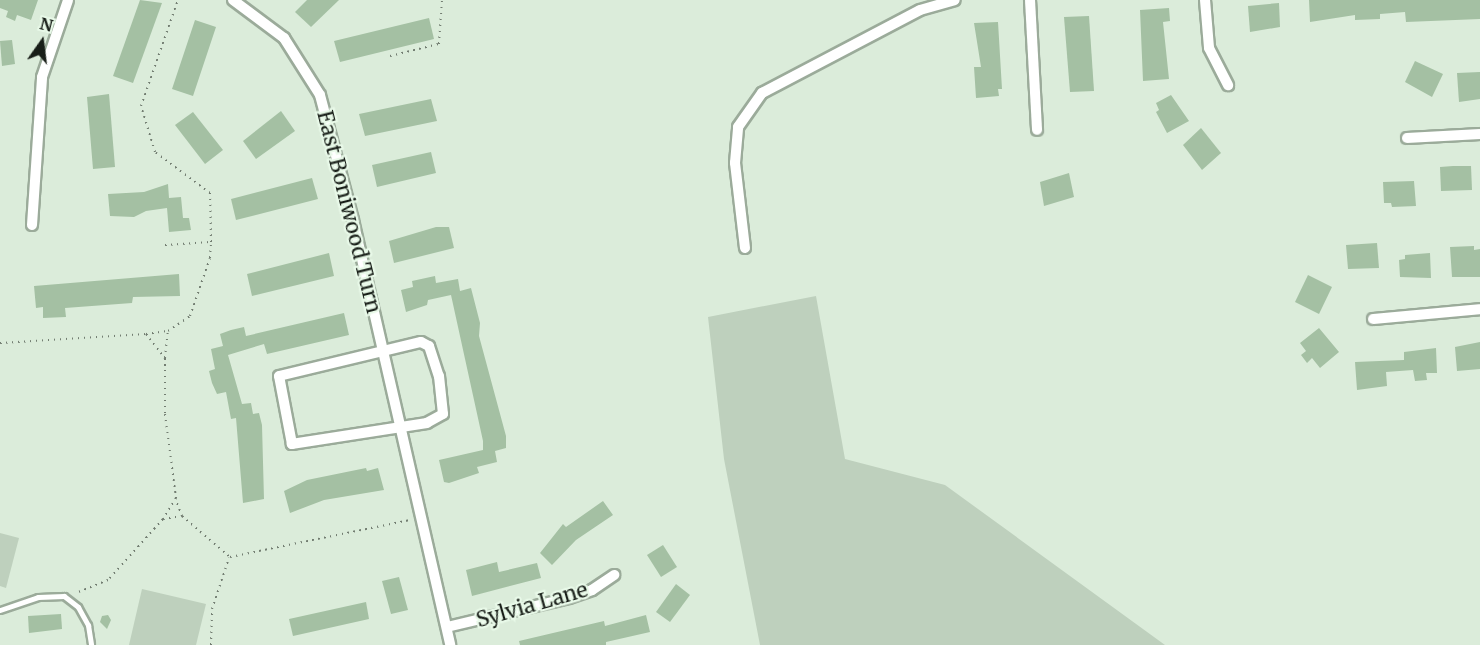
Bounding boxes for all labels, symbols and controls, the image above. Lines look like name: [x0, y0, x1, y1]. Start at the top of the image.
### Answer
north arrow: [12, 12, 72, 72]
text: N: [38, 13, 55, 36]
street label: East Boniwood Turn: [312, 108, 386, 316]
street label: Sylvia Lane: [473, 577, 591, 633]

